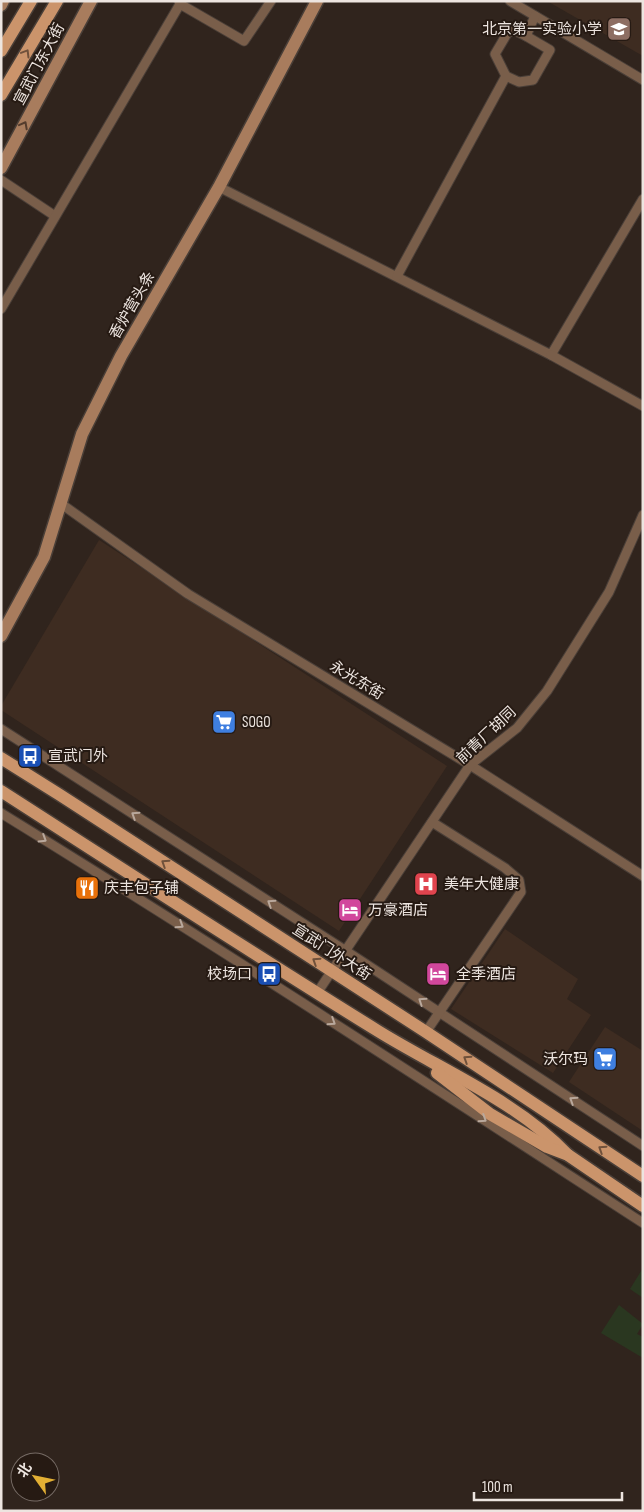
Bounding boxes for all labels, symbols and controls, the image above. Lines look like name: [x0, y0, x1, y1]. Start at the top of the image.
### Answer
school or university icon: 北京第一实验小学: [606, 16, 632, 42]
street label: 宣武门东大街: [10, 20, 69, 108]
place label: 北京第一实验小学: [482, 20, 602, 39]
one-way arrow: [20, 50, 30, 59]
one-way arrow: [18, 122, 28, 131]
street label: 香炉营头条: [105, 268, 159, 342]
street label: 永光东街: [326, 657, 387, 704]
street label: 前青厂胡同: [452, 703, 520, 768]
supermarket icon: SOGO: [211, 709, 237, 735]
place label: SOGO: [242, 713, 271, 732]
bus stop icon: 宣武门外: [17, 743, 43, 769]
place label: 宣武门外: [48, 747, 108, 766]
one-way arrow: [131, 811, 140, 821]
one-way arrow: [37, 832, 46, 842]
one-way arrow: [161, 860, 171, 869]
hospital icon: 美年大健康: [413, 871, 439, 897]
restaurant icon: 庆丰包子铺: [74, 875, 100, 901]
place label: 美年大健康: [444, 875, 519, 894]
place label: 庆丰包子铺: [104, 879, 179, 898]
hotel icon: 万豪酒店: [337, 897, 363, 923]
one-way arrow: [268, 899, 277, 909]
place label: 万豪酒店: [368, 901, 428, 920]
one-way arrow: [175, 919, 184, 929]
street label: 宣武门外大街: [289, 920, 375, 985]
one-way arrow: [312, 958, 321, 968]
bus stop icon: 校场口: [256, 961, 282, 987]
hotel icon: 全季酒店: [425, 961, 451, 987]
place label: 校场口: [207, 965, 252, 984]
place label: 全季酒店: [456, 965, 516, 984]
one-way arrow: [418, 998, 428, 1007]
one-way arrow: [327, 1016, 336, 1025]
supermarket icon: 沃尔玛: [592, 1046, 618, 1072]
place label: 沃尔玛: [543, 1050, 588, 1069]
one-way arrow: [463, 1056, 472, 1065]
one-way arrow: [569, 1097, 578, 1106]
one-way arrow: [478, 1113, 487, 1123]
one-way arrow: [598, 1146, 608, 1155]
north arrow: [10, 1452, 60, 1502]
text: 北: [14, 1460, 35, 1481]
scale bar: [474, 1470, 622, 1502]
text: 100 m: [482, 1478, 513, 1497]

